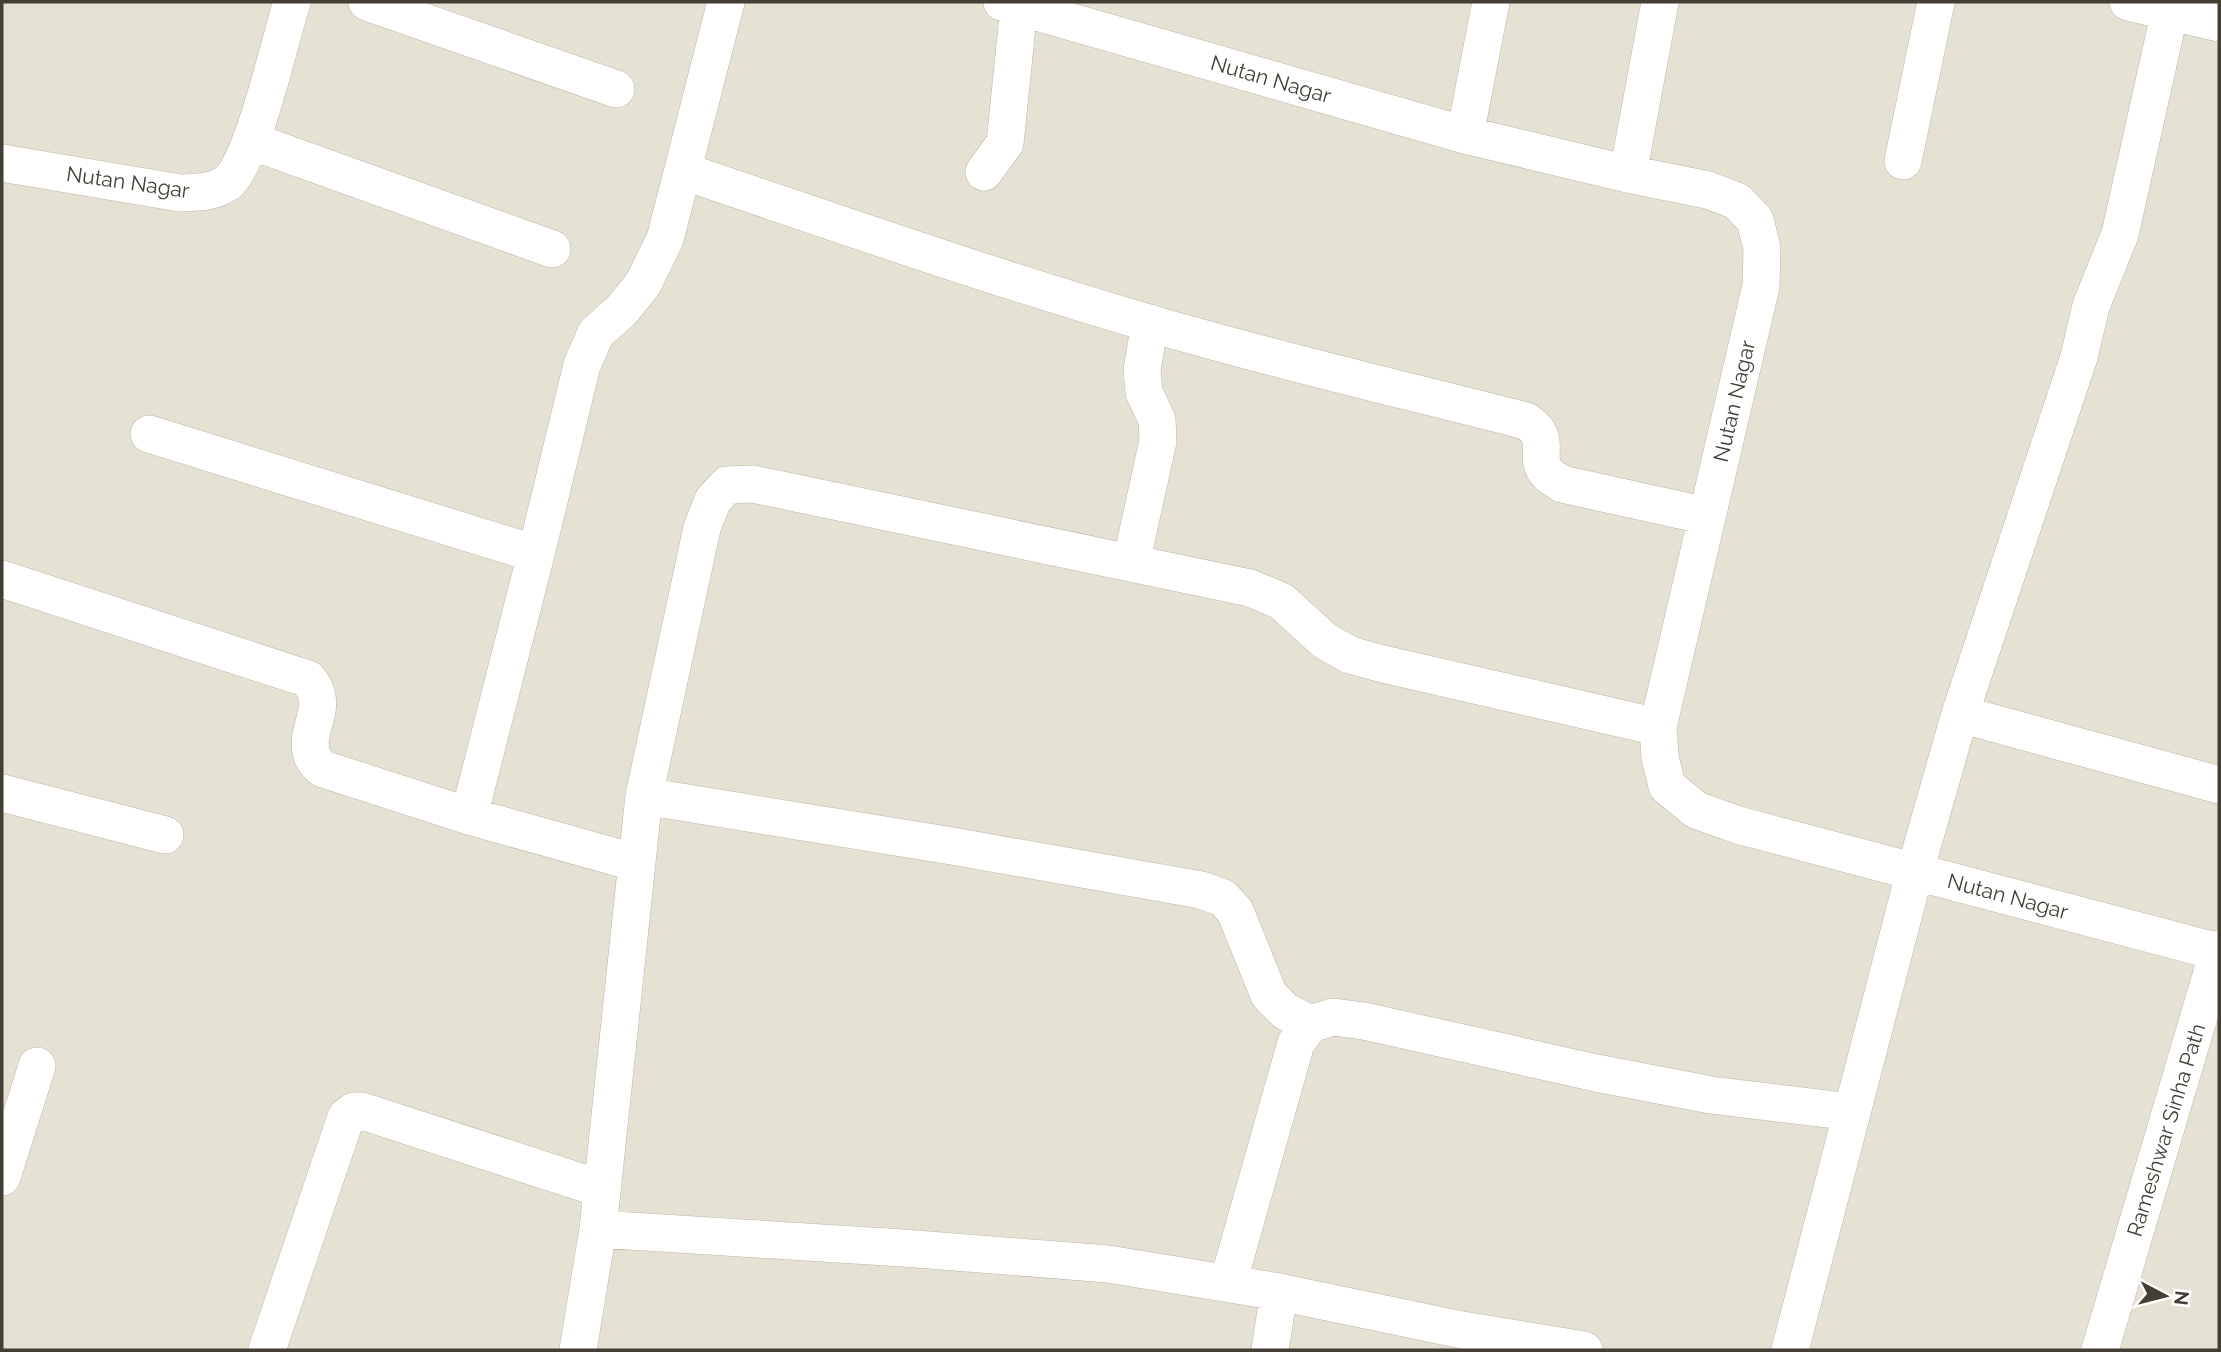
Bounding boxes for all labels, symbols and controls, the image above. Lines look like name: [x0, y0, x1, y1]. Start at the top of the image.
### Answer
street label: Nutan Nagar: [1208, 50, 1335, 108]
street label: Nutan Nagar: [65, 161, 192, 203]
street label: Nutan Nagar: [1708, 337, 1760, 464]
street label: Nutan Nagar: [1945, 868, 2072, 924]
street label: Rameshwar Sinha Path: [2122, 1020, 2210, 1240]
north arrow: [2130, 1261, 2200, 1331]
text: N: [2170, 1290, 2194, 1307]

